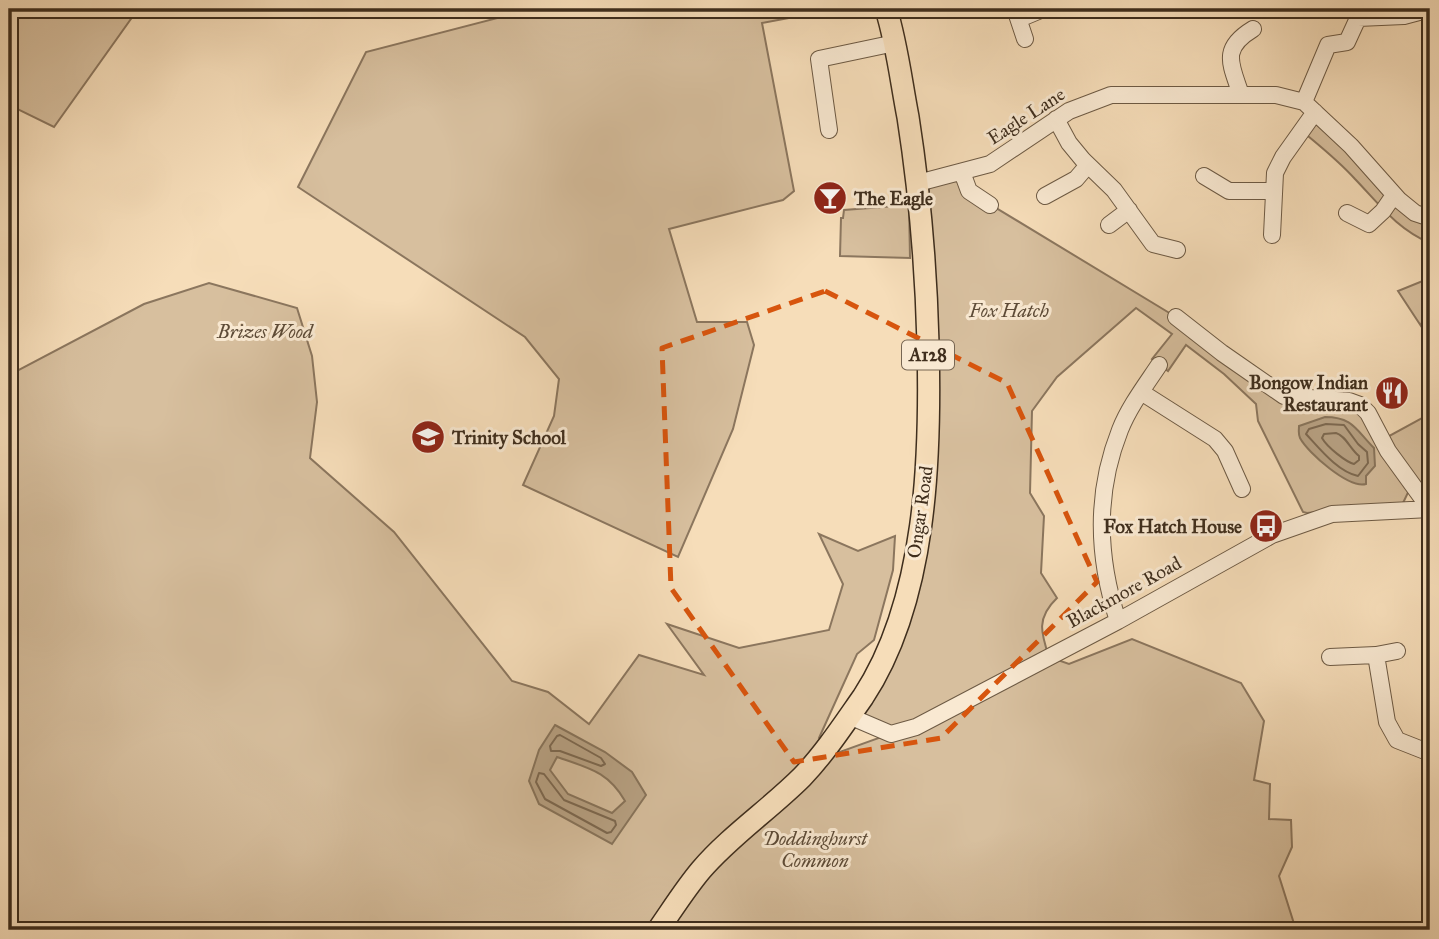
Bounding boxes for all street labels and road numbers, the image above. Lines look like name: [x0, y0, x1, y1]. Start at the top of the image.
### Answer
street label: Eagle Lane: [983, 82, 1070, 150]
road number: A128: [902, 340, 954, 370]
street label: Ongar Road: [902, 464, 939, 560]
street label: Blackmore Road: [1063, 551, 1186, 633]

